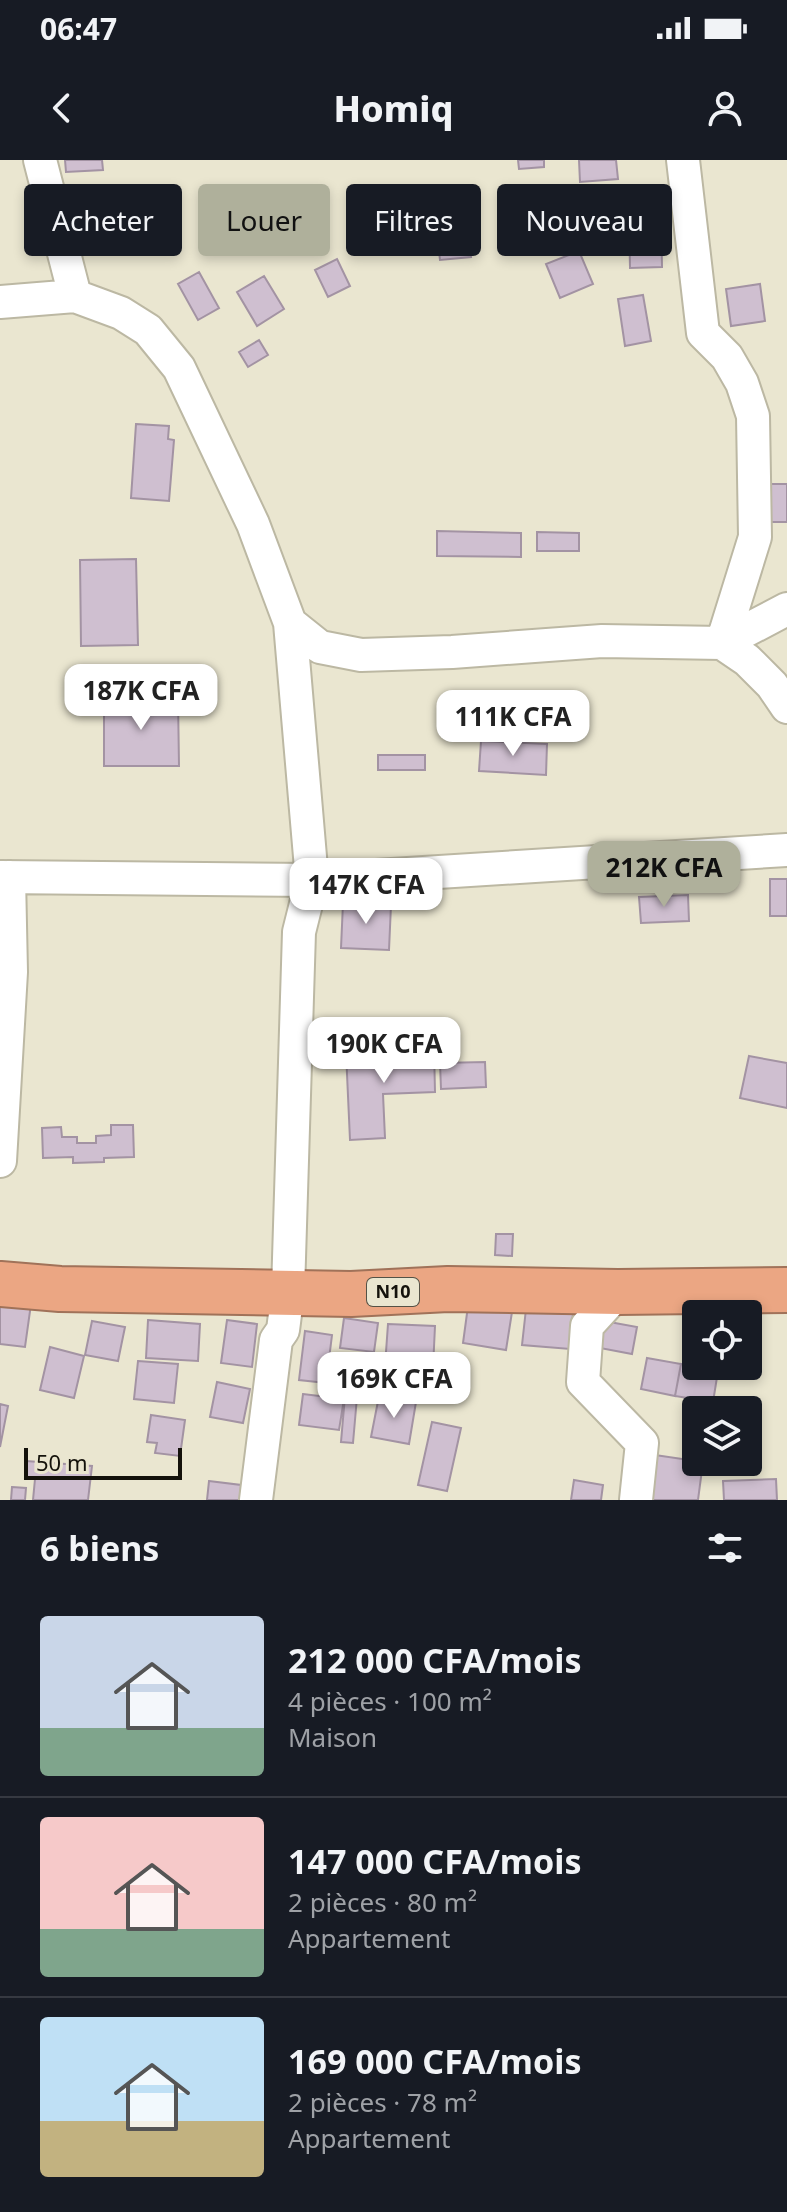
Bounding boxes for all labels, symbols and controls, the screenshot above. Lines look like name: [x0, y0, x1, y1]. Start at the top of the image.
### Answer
text: 06:47: [40, 8, 117, 49]
text: Homiq: [334, 84, 453, 133]
icon: back: [40, 86, 84, 130]
icon: person: [703, 86, 747, 130]
chip: Acheter: [24, 184, 182, 256]
chip: Louer: [198, 184, 330, 256]
chip: Filtres: [346, 184, 481, 256]
chip: Nouveau: [497, 184, 672, 256]
pin: 187K CFA: [58, 664, 224, 732]
text: 187K CFA: [82, 672, 200, 708]
pin: 111K CFA: [430, 690, 596, 758]
text: 111K CFA: [454, 698, 572, 734]
pin: 212K CFA: [581, 841, 747, 909]
text: 212K CFA: [605, 849, 723, 885]
pin: 147K CFA: [283, 858, 449, 926]
text: 147K CFA: [307, 866, 425, 902]
pin: 190K CFA: [301, 1017, 467, 1085]
text: 190K CFA: [325, 1025, 443, 1061]
road number: N10: [367, 1278, 419, 1306]
map controls: [682, 1300, 762, 1476]
button: locate: [682, 1300, 762, 1380]
pin: 169K CFA: [311, 1352, 477, 1420]
text: 169K CFA: [335, 1360, 453, 1396]
button: layers: [682, 1396, 762, 1476]
scale bar: [24, 1444, 182, 1480]
text: 50 m: [36, 1447, 87, 1477]
text: 6 biens: [40, 1525, 159, 1571]
icon: filters: [703, 1526, 747, 1570]
text: 212 000 CFA/mois: [288, 1637, 581, 1683]
icon: home: [104, 1648, 200, 1744]
text: 4 pièces · 100 m²: [288, 1683, 492, 1719]
text: Maison: [288, 1719, 377, 1755]
text: 147 000 CFA/mois: [288, 1838, 581, 1884]
icon: home: [104, 1849, 200, 1945]
text: 2 pièces · 80 m²: [288, 1884, 477, 1920]
text: Appartement: [288, 1920, 450, 1956]
text: 169 000 CFA/mois: [288, 2038, 581, 2084]
icon: home: [104, 2049, 200, 2145]
text: 2 pièces · 78 m²: [288, 2084, 477, 2120]
text: Appartement: [288, 2120, 450, 2156]

